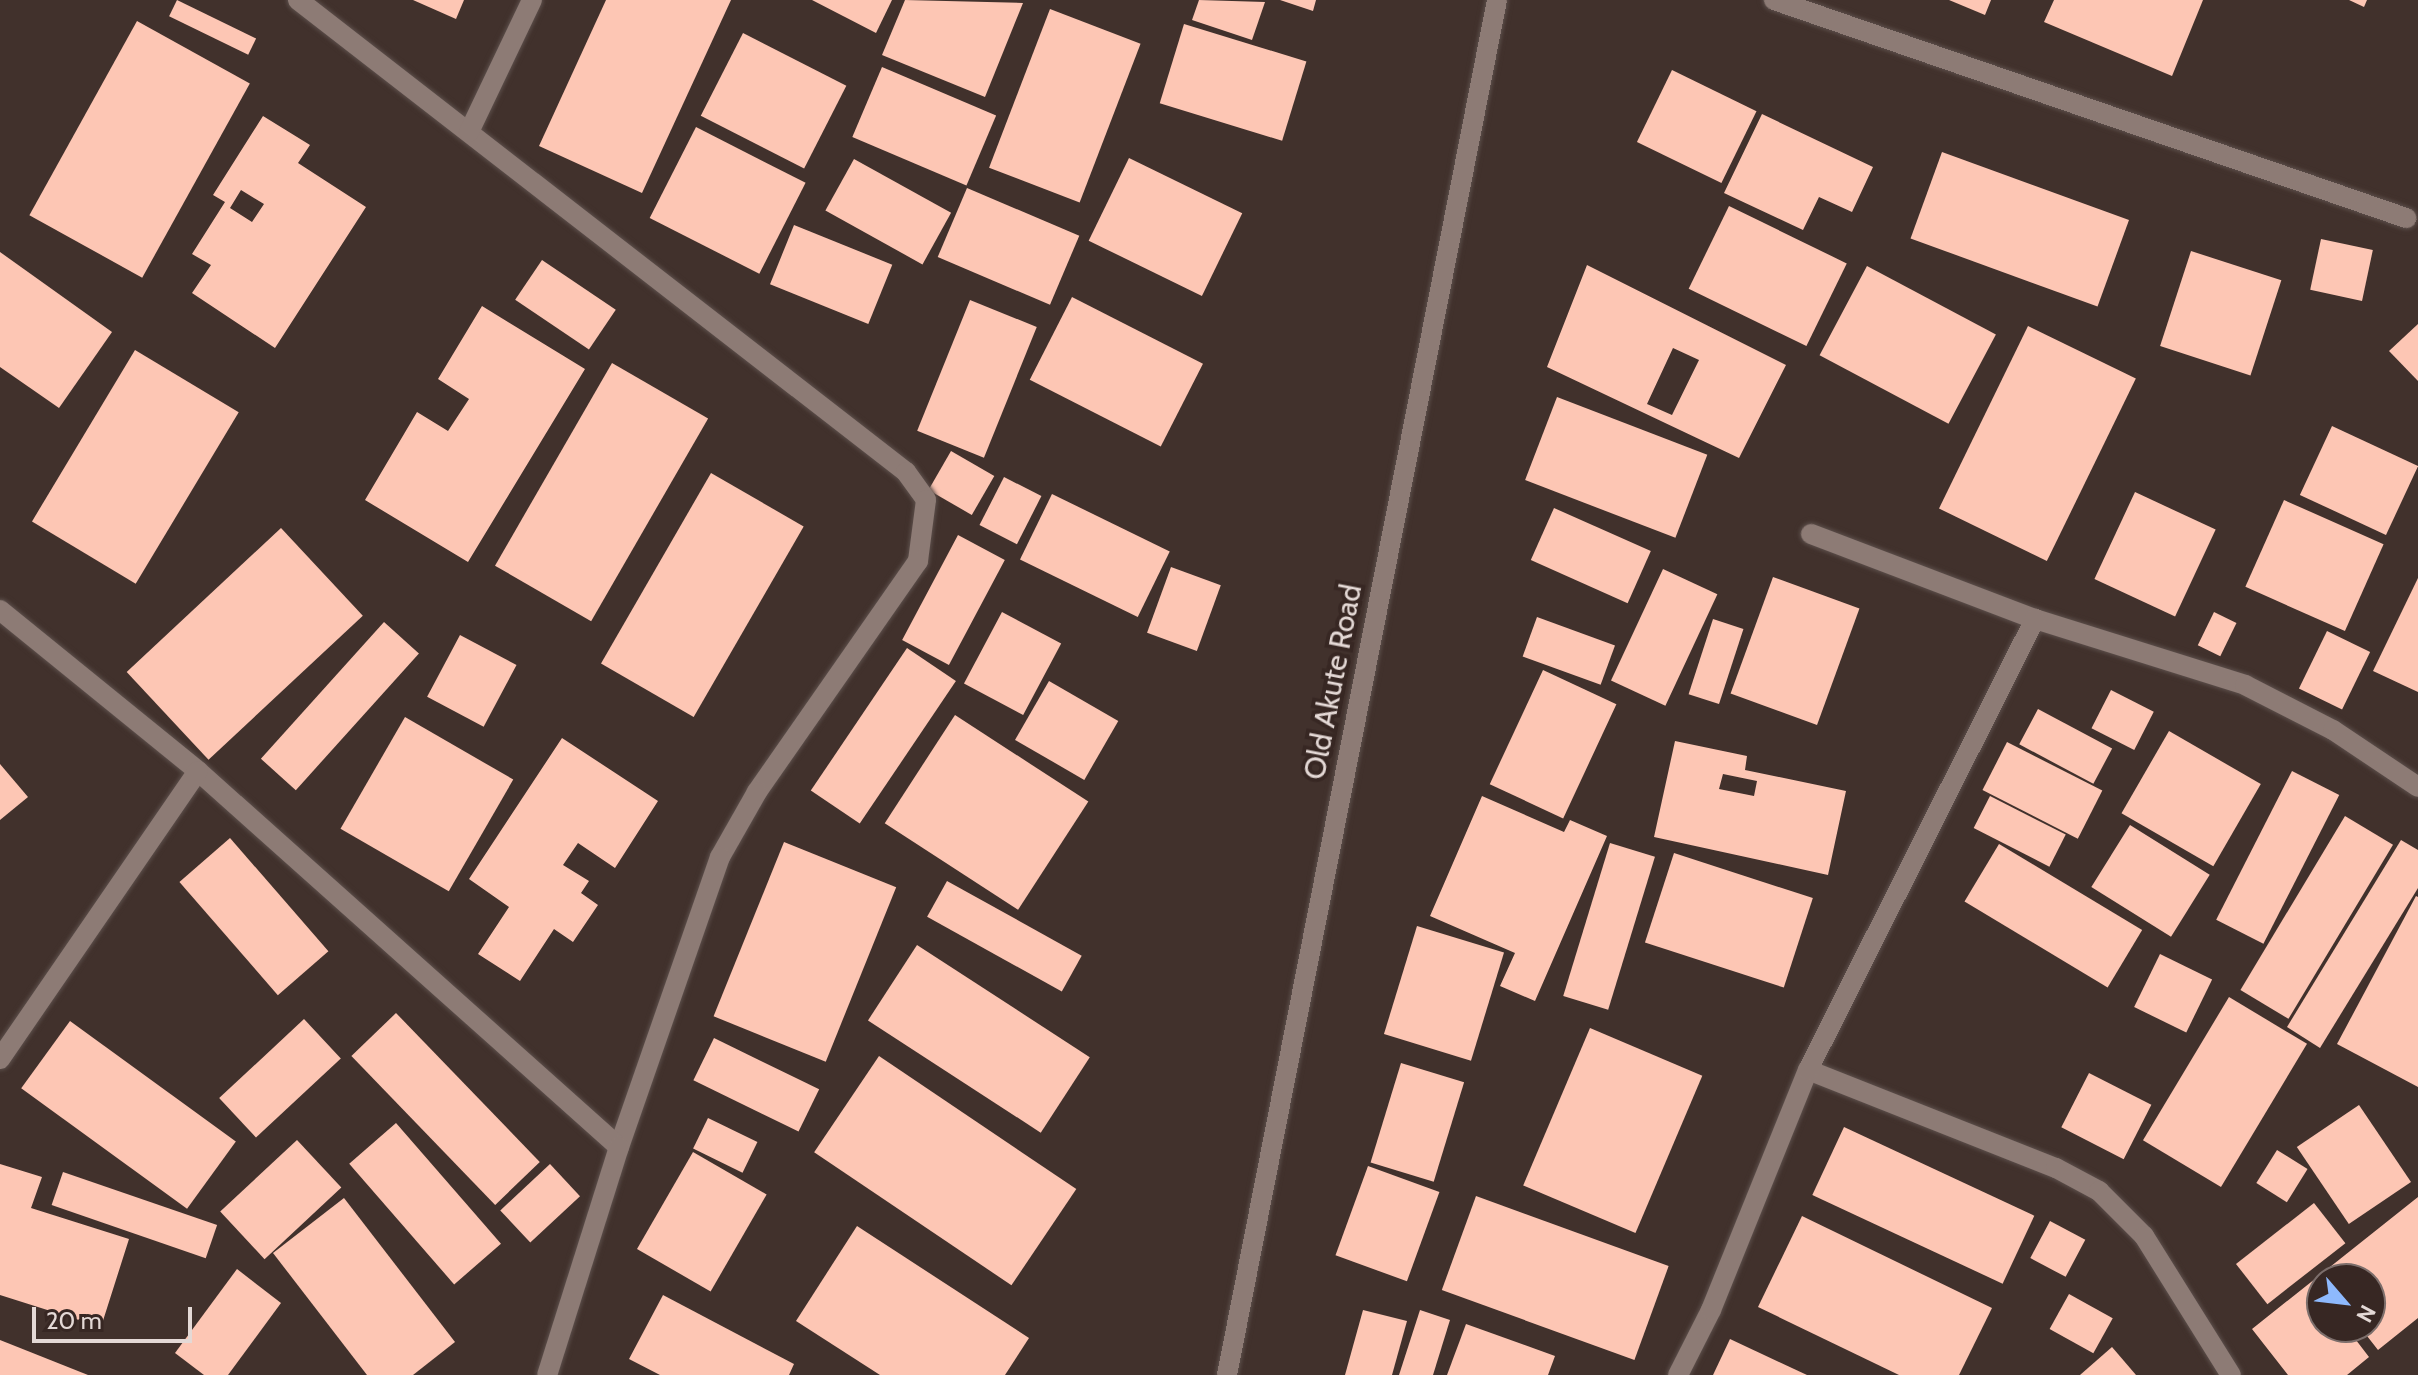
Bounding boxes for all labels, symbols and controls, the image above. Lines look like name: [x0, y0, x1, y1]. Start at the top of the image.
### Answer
street label: Old Akute Road: [1296, 581, 1370, 783]
north arrow: [2306, 1263, 2386, 1343]
scale bar: [36, 1291, 196, 1341]
text: N: [2350, 1300, 2381, 1327]
text: 20 m: [46, 1306, 102, 1335]

